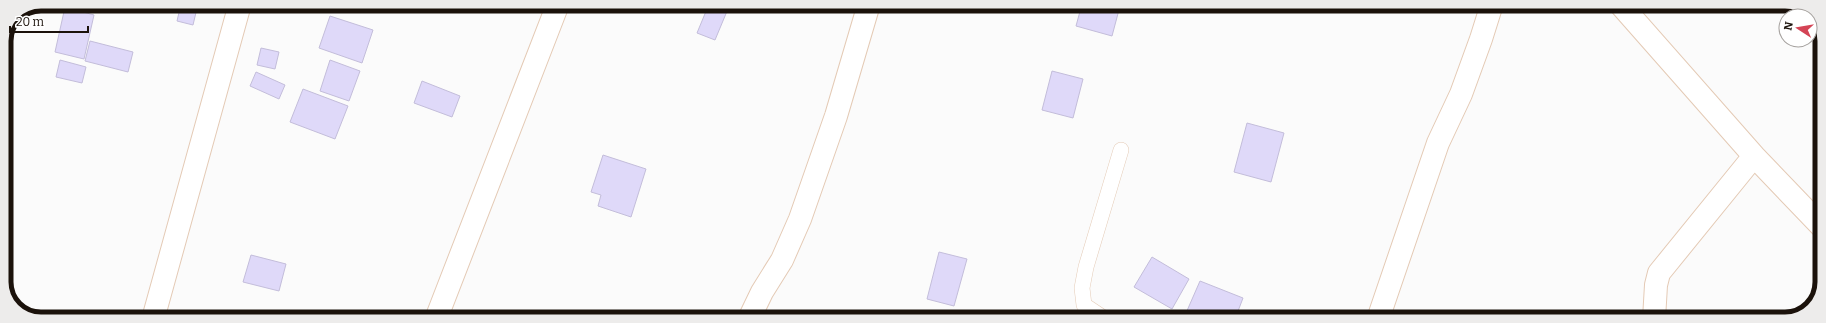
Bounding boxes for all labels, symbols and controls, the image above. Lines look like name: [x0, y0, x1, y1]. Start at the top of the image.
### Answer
scale bar: [10, 8, 88, 34]
north arrow: [1778, 8, 1818, 48]
text: 20 m: [16, 15, 45, 29]
text: N: [1781, 20, 1796, 32]

